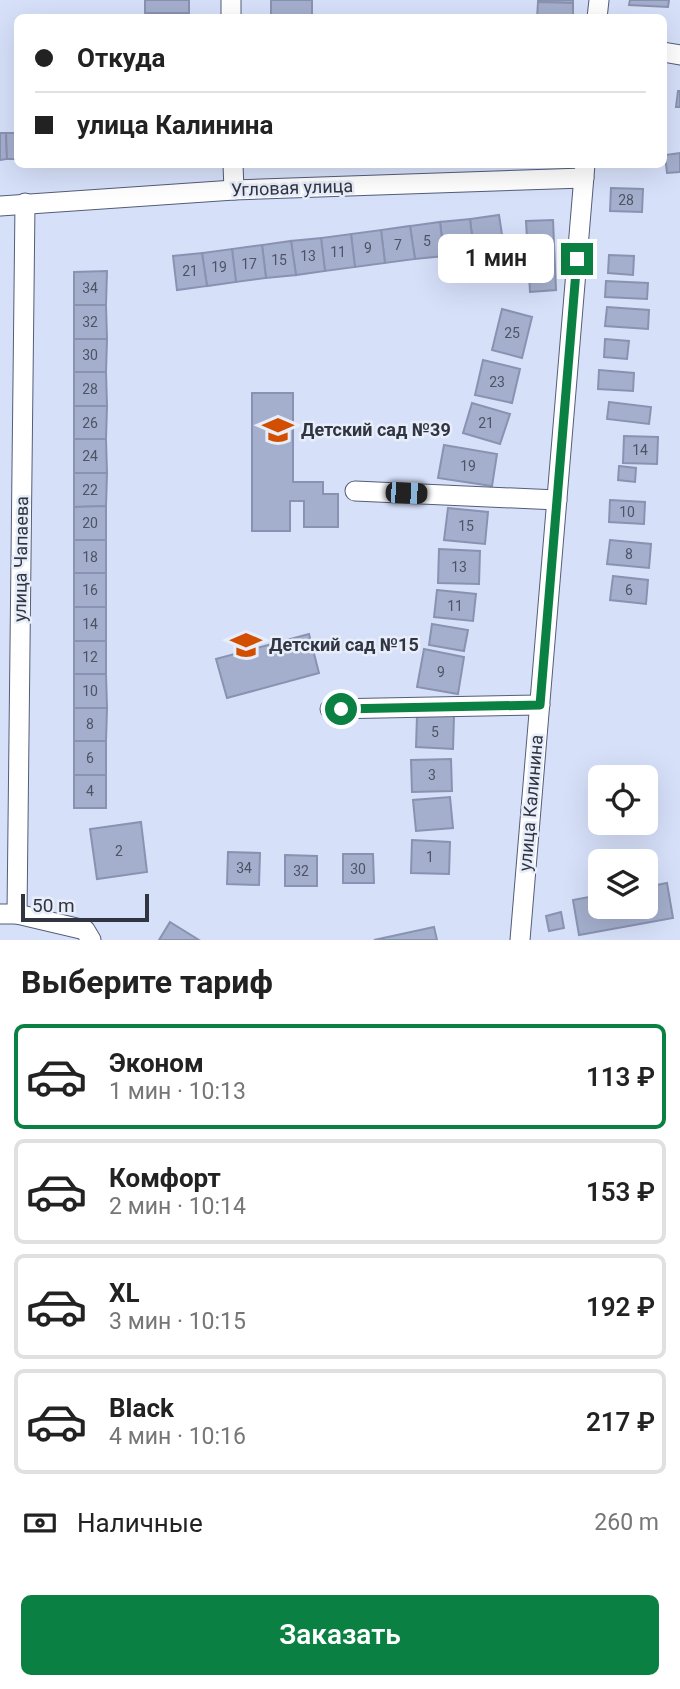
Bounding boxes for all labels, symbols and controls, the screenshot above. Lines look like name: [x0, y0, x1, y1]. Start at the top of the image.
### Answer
text: Откуда: [77, 43, 166, 73]
text: улица Калинина: [77, 110, 274, 140]
street label: Угловая улица: [231, 175, 353, 200]
house number: 28: [618, 192, 634, 208]
house number: 5: [423, 233, 431, 249]
callout: 1 мин: [437, 234, 552, 284]
house number: 7: [394, 237, 402, 253]
house number: 9: [364, 240, 372, 256]
route end: [561, 243, 593, 275]
house number: 11: [330, 244, 346, 260]
text: 1 мин: [465, 245, 527, 272]
house number: 13: [300, 248, 316, 264]
house number: 15: [271, 252, 287, 268]
house number: 17: [241, 256, 257, 272]
house number: 19: [211, 259, 227, 275]
house number: 21: [182, 263, 198, 279]
house number: 34: [82, 280, 98, 296]
house number: 32: [82, 314, 98, 330]
house number: 25: [504, 325, 520, 341]
house number: 30: [82, 347, 98, 363]
house number: 23: [489, 374, 505, 390]
house number: 28: [82, 381, 98, 397]
school or university icon: Детский сад №39: [261, 413, 295, 447]
house number: 26: [82, 415, 98, 431]
house number: 21: [478, 415, 494, 431]
place label: Детский сад №39: [301, 419, 451, 440]
house number: 14: [632, 442, 648, 458]
house number: 24: [82, 448, 98, 464]
house number: 19: [460, 458, 476, 474]
house number: 22: [82, 482, 98, 498]
car: [385, 482, 428, 504]
street label: улица Чапаева: [9, 496, 32, 622]
house number: 10: [619, 504, 635, 520]
house number: 20: [82, 515, 98, 531]
house number: 15: [458, 518, 474, 534]
house number: 8: [625, 546, 633, 562]
house number: 18: [82, 549, 98, 565]
house number: 13: [451, 559, 467, 575]
house number: 16: [82, 582, 98, 598]
house number: 6: [625, 582, 633, 598]
house number: 11: [447, 598, 463, 614]
house number: 14: [82, 616, 98, 632]
school or university icon: Детский сад №15: [229, 628, 263, 662]
place label: Детский сад №15: [269, 634, 419, 655]
house number: 12: [82, 649, 98, 665]
house number: 9: [437, 664, 445, 680]
house number: 10: [82, 683, 98, 699]
route start: [325, 693, 357, 725]
house number: 8: [86, 716, 94, 732]
house number: 5: [431, 724, 439, 740]
street label: улица Калинина: [514, 734, 547, 872]
house number: 6: [86, 750, 94, 766]
map controls: [588, 765, 658, 919]
button: locate: [588, 765, 658, 835]
house number: 3: [428, 767, 436, 783]
house number: 4: [86, 783, 94, 799]
house number: 2: [115, 843, 123, 859]
house number: 1: [426, 849, 434, 865]
button: layers: [588, 849, 658, 919]
house number: 34: [236, 860, 252, 876]
house number: 30: [350, 861, 366, 877]
house number: 32: [293, 863, 309, 879]
scale bar: [21, 891, 149, 923]
text: 50 m: [32, 894, 75, 917]
text: Выберите тариф: [21, 963, 273, 1001]
icon: car: [25, 1045, 88, 1108]
text: Эконом: [109, 1048, 204, 1078]
text: 113 ₽: [586, 1062, 655, 1092]
text: 1 мин · 10:13: [109, 1078, 246, 1105]
icon: car: [25, 1160, 88, 1223]
text: Комфорт: [109, 1163, 221, 1193]
text: 153 ₽: [586, 1177, 655, 1207]
text: 2 мин · 10:14: [109, 1193, 246, 1220]
icon: car: [25, 1275, 88, 1338]
text: XL: [109, 1278, 140, 1308]
text: 192 ₽: [586, 1292, 655, 1322]
text: 3 мин · 10:15: [109, 1308, 246, 1335]
icon: car: [25, 1390, 88, 1453]
text: Black: [109, 1393, 174, 1423]
text: 217 ₽: [586, 1407, 655, 1437]
text: 4 мин · 10:16: [109, 1423, 246, 1450]
icon: cash: [21, 1504, 59, 1542]
text: Наличные: [77, 1508, 203, 1538]
text: 260 m: [594, 1509, 659, 1536]
button: Заказать: [21, 1595, 659, 1675]

